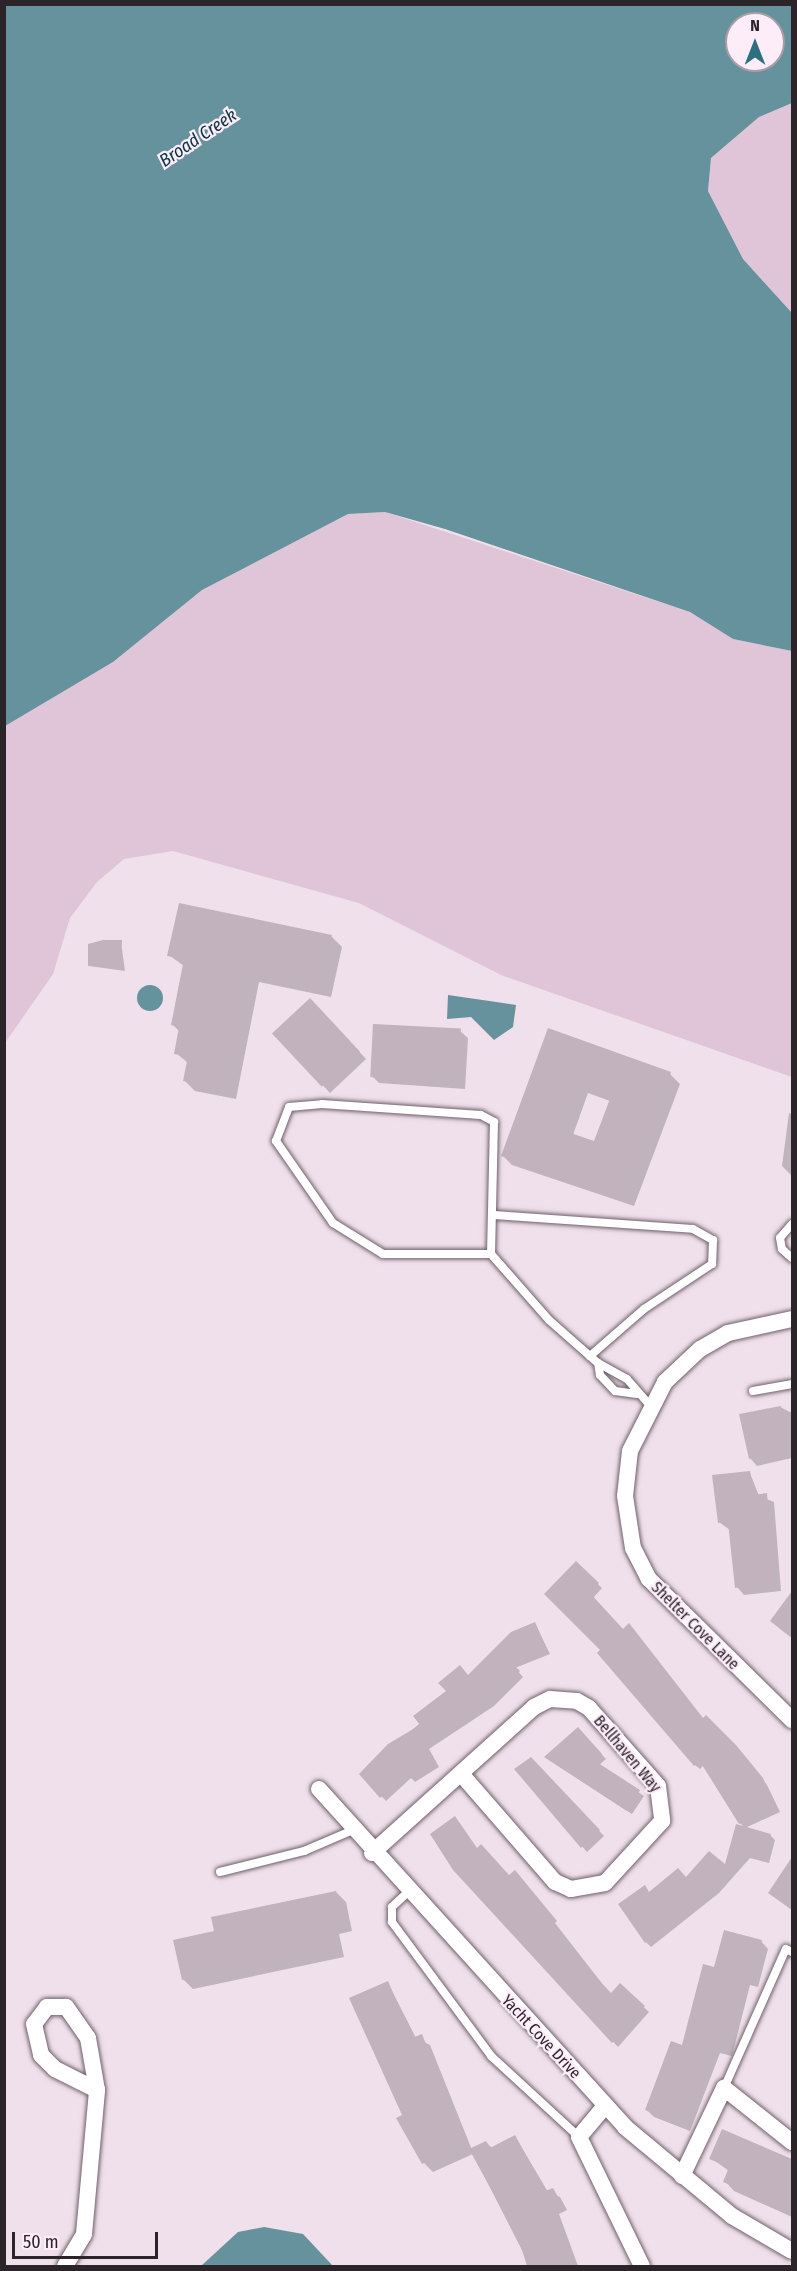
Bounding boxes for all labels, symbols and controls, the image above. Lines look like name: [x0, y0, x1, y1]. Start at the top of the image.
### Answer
north arrow: [725, 12, 785, 72]
text: N: [750, 16, 760, 35]
water label: Broad Creek: [155, 104, 241, 172]
street label: Shelter Cove Lane: [647, 1578, 743, 1674]
street label: Bellhaven Way: [589, 1712, 665, 1796]
street label: Yacht Cove Drive: [497, 1991, 585, 2083]
scale bar: [15, 2220, 160, 2258]
text: 50 m: [23, 2231, 59, 2253]

